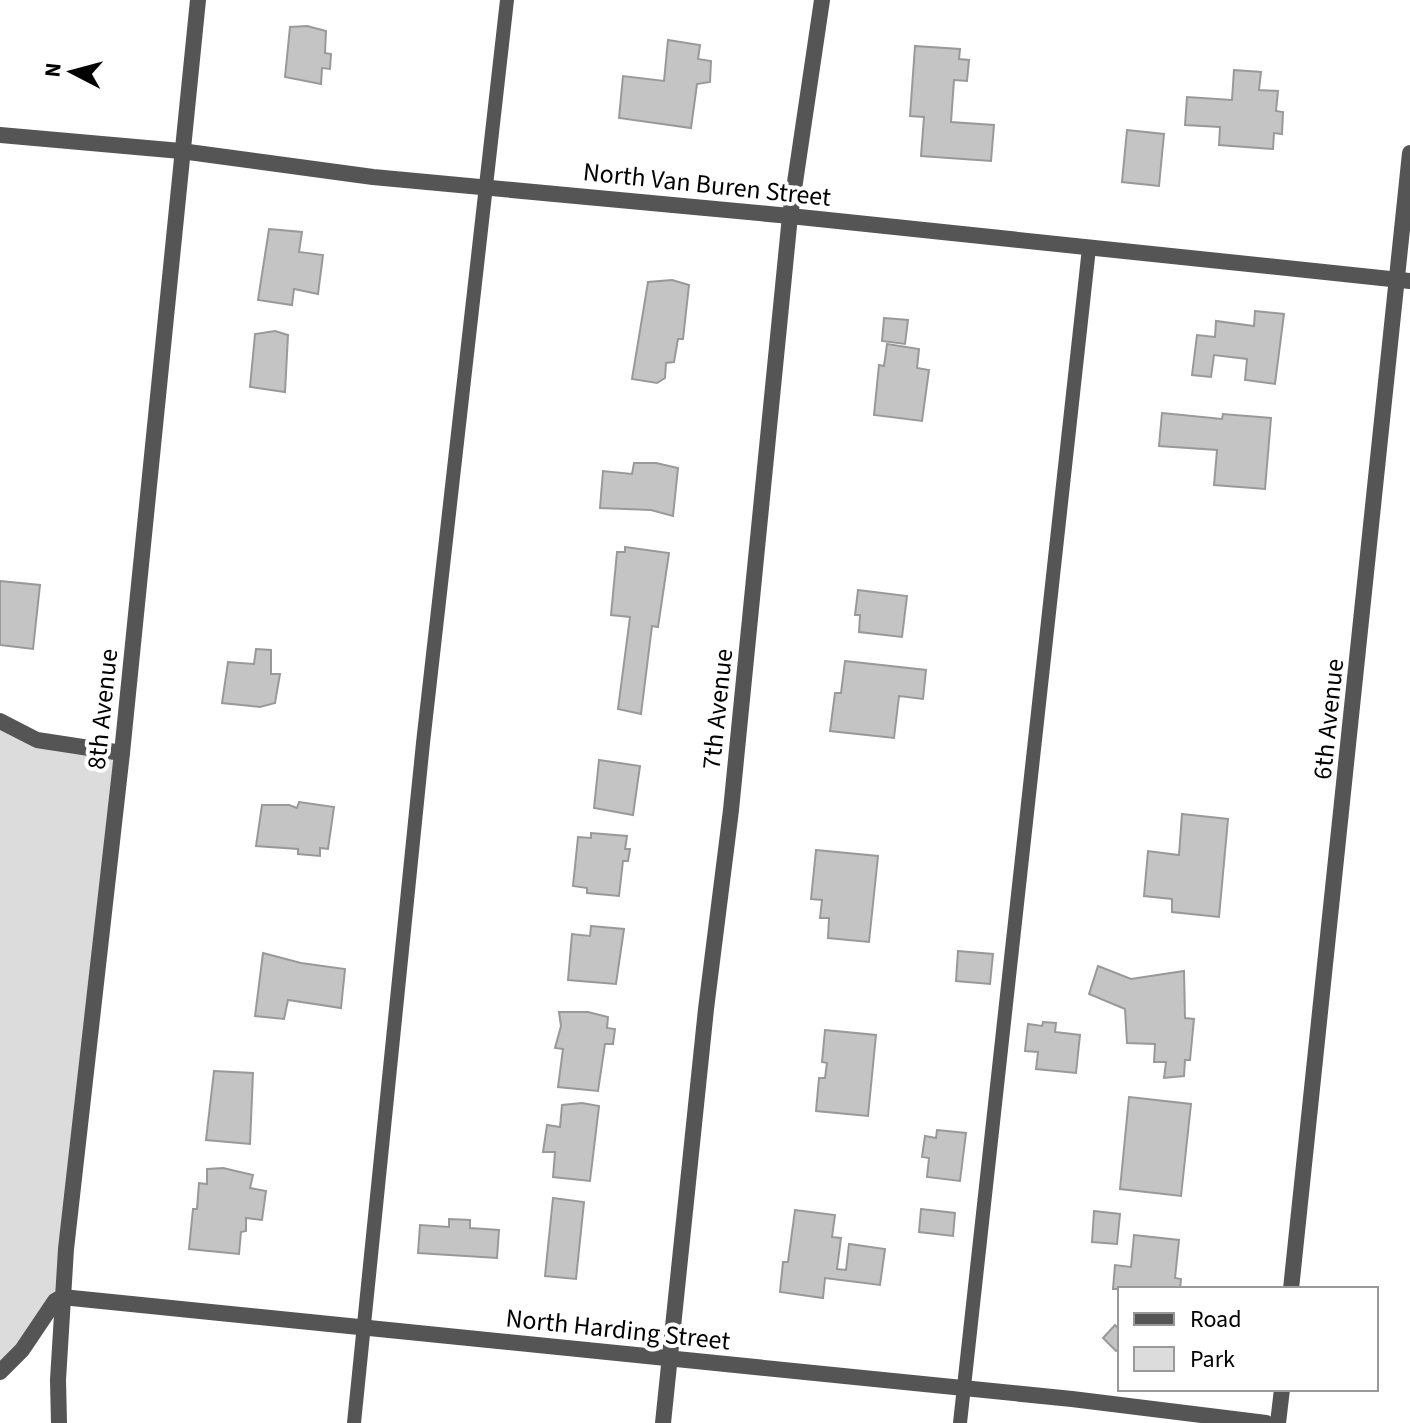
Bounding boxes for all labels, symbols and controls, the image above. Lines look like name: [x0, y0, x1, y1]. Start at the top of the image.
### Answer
north arrow: [32, 32, 112, 112]
text: N: [36, 61, 70, 79]
street label: North Van Buren Street: [581, 153, 833, 216]
street label: 8th Avenue: [78, 647, 127, 771]
street label: 7th Avenue: [693, 647, 742, 771]
street label: 6th Avenue: [1304, 657, 1353, 781]
legend: [1118, 1287, 1378, 1391]
street label: North Harding Street: [504, 1299, 732, 1360]
text: Road: [1190, 1302, 1242, 1337]
text: Park: [1190, 1342, 1235, 1377]

